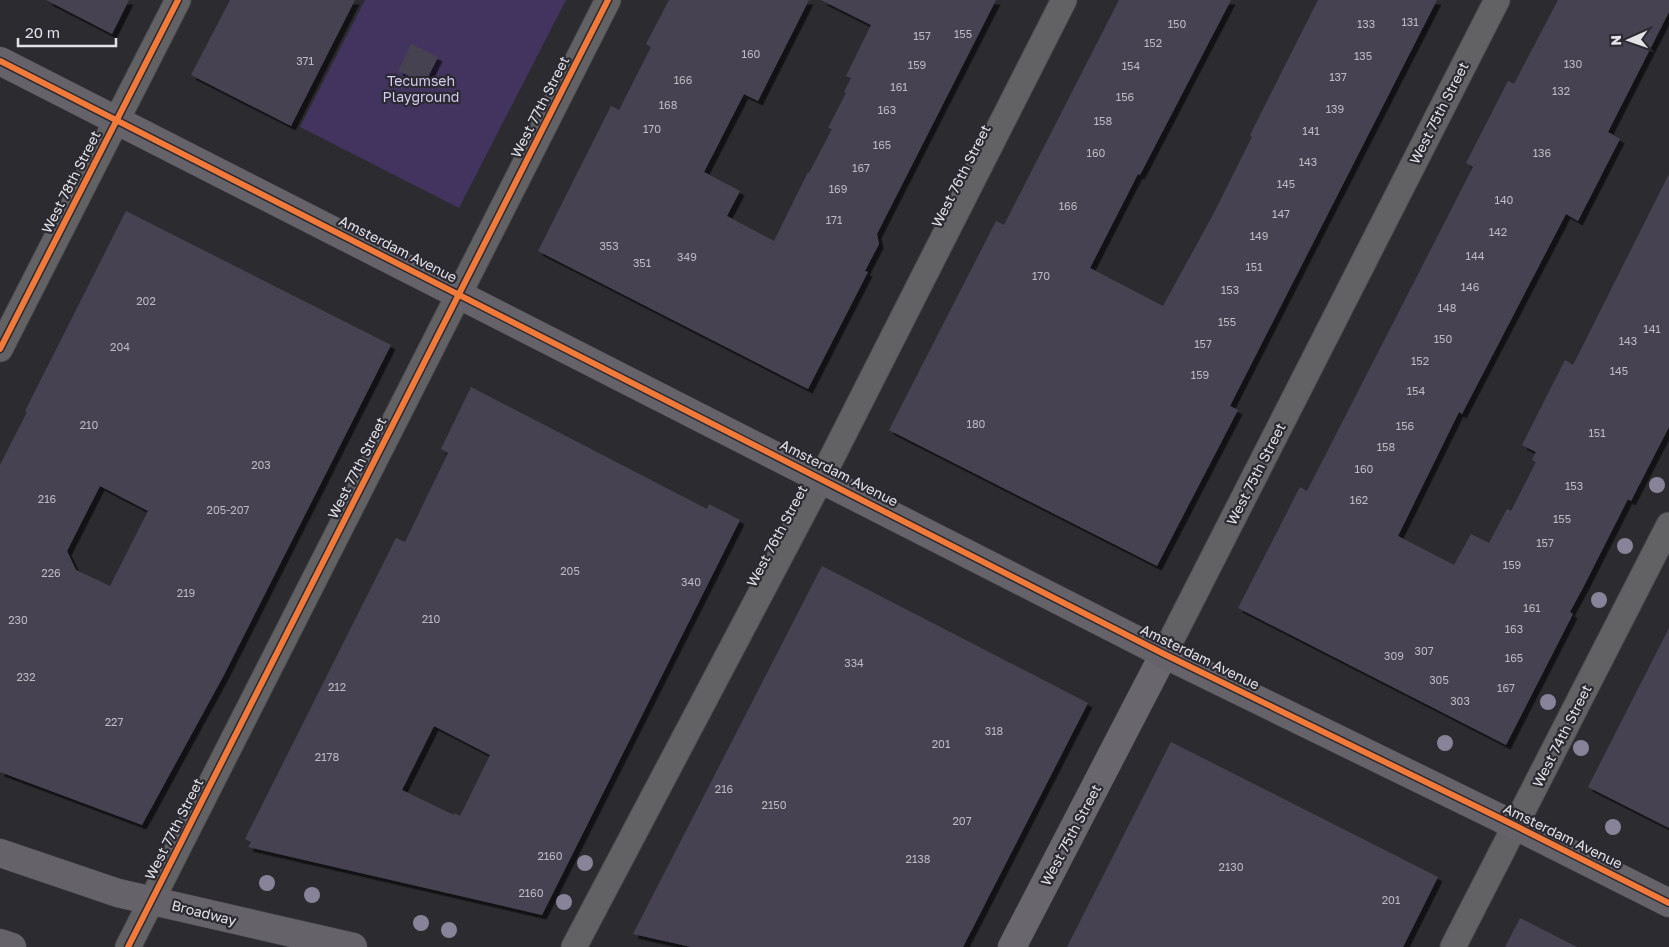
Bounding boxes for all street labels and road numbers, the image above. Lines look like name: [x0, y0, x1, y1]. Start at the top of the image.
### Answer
street label: West 77th Street: [507, 53, 572, 160]
street label: West 75th Street: [1406, 59, 1472, 167]
street label: West 76th Street: [927, 122, 994, 230]
street label: West 78th Street: [37, 128, 104, 236]
street label: Amsterdam Avenue: [336, 211, 460, 286]
street label: West 77th Street: [324, 414, 389, 521]
street label: West 75th Street: [1223, 420, 1289, 528]
street label: Amsterdam Avenue: [777, 435, 901, 510]
street label: West 76th Street: [743, 482, 810, 589]
street label: Amsterdam Avenue: [1138, 620, 1262, 693]
street label: West 74th Street: [1528, 682, 1595, 790]
street label: West 77th Street: [141, 775, 206, 882]
street label: West 75th Street: [1037, 781, 1104, 888]
street label: Amsterdam Avenue: [1501, 799, 1625, 872]
street label: Broadway: [170, 896, 238, 929]

